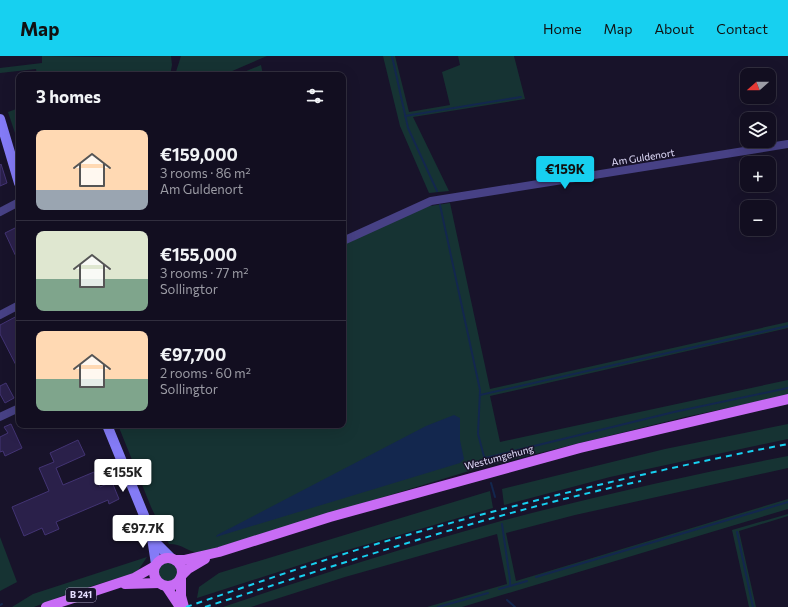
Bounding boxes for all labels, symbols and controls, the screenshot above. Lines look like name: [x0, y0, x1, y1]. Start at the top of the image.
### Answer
text: Map: [20, 17, 59, 40]
text: Home: [543, 20, 582, 37]
text: Map: [604, 20, 632, 37]
text: About: [654, 20, 694, 37]
text: Contact: [716, 20, 768, 37]
north arrow: [740, 68, 776, 104]
map controls: [740, 68, 776, 236]
icon: filters: [304, 85, 326, 107]
text: 3 homes: [36, 86, 101, 107]
button: layers: [740, 112, 776, 148]
text: €159,000: [160, 144, 238, 165]
icon: home: [68, 146, 116, 194]
street label: Am Guldenort: [611, 146, 675, 168]
pin: €159K: [537, 156, 593, 190]
button: +: [740, 156, 776, 192]
text: €159K: [545, 161, 585, 177]
text: 3 rooms · 86 m²: [160, 165, 251, 181]
text: Am Guldenort: [160, 181, 243, 197]
button: −: [740, 200, 776, 236]
text: €155,000: [160, 244, 237, 265]
icon: home: [68, 247, 116, 295]
text: 3 rooms · 77 m²: [160, 265, 249, 281]
text: Sollingtor: [160, 281, 218, 297]
text: €97,700: [160, 344, 226, 365]
icon: home: [68, 347, 116, 395]
text: 2 rooms · 60 m²: [160, 365, 251, 381]
text: Sollingtor: [160, 381, 218, 397]
street label: Westumgehung: [463, 442, 535, 472]
pin: €155K: [95, 459, 151, 493]
text: €155K: [103, 464, 143, 480]
pin: €97.7K: [110, 515, 176, 549]
text: €97.7K: [122, 520, 164, 536]
road number: B 241: [66, 588, 96, 602]

